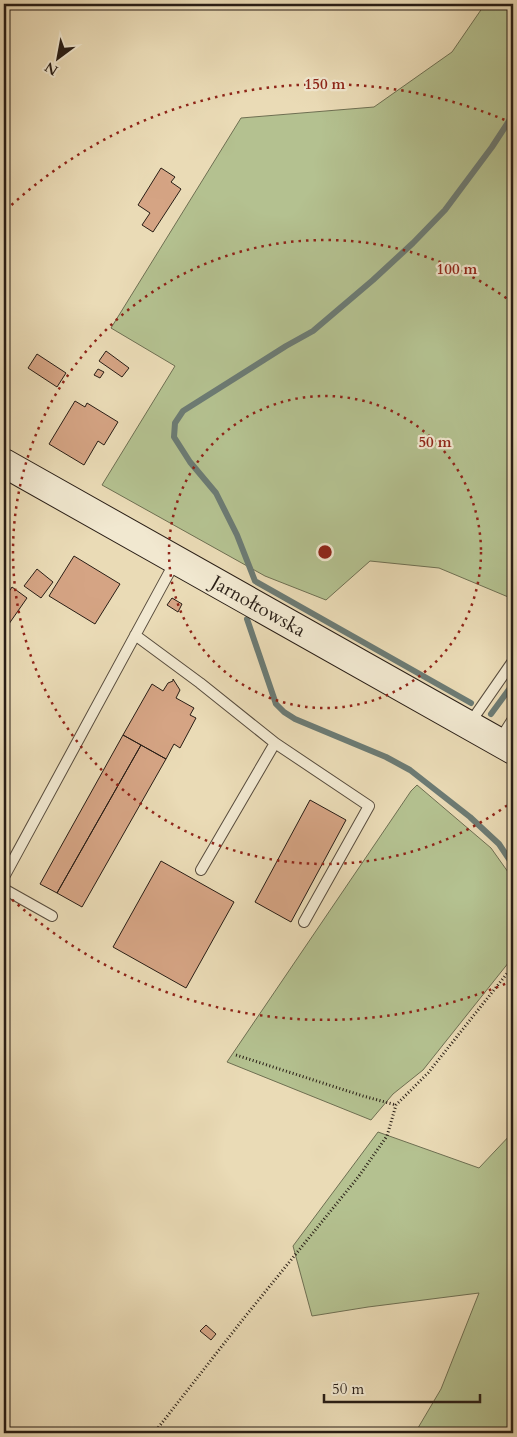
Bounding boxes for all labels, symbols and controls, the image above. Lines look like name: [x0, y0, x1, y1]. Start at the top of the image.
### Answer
north arrow: [32, 32, 82, 82]
text: N: [41, 57, 62, 80]
text: 150 m: [305, 74, 346, 94]
text: 100 m: [437, 259, 478, 279]
text: 50 m: [418, 432, 452, 452]
centre of rings: [316, 543, 334, 561]
street label: Jarnołtowska: [204, 568, 310, 643]
scale bar: [324, 1372, 481, 1404]
text: 50 m: [332, 1379, 364, 1399]

